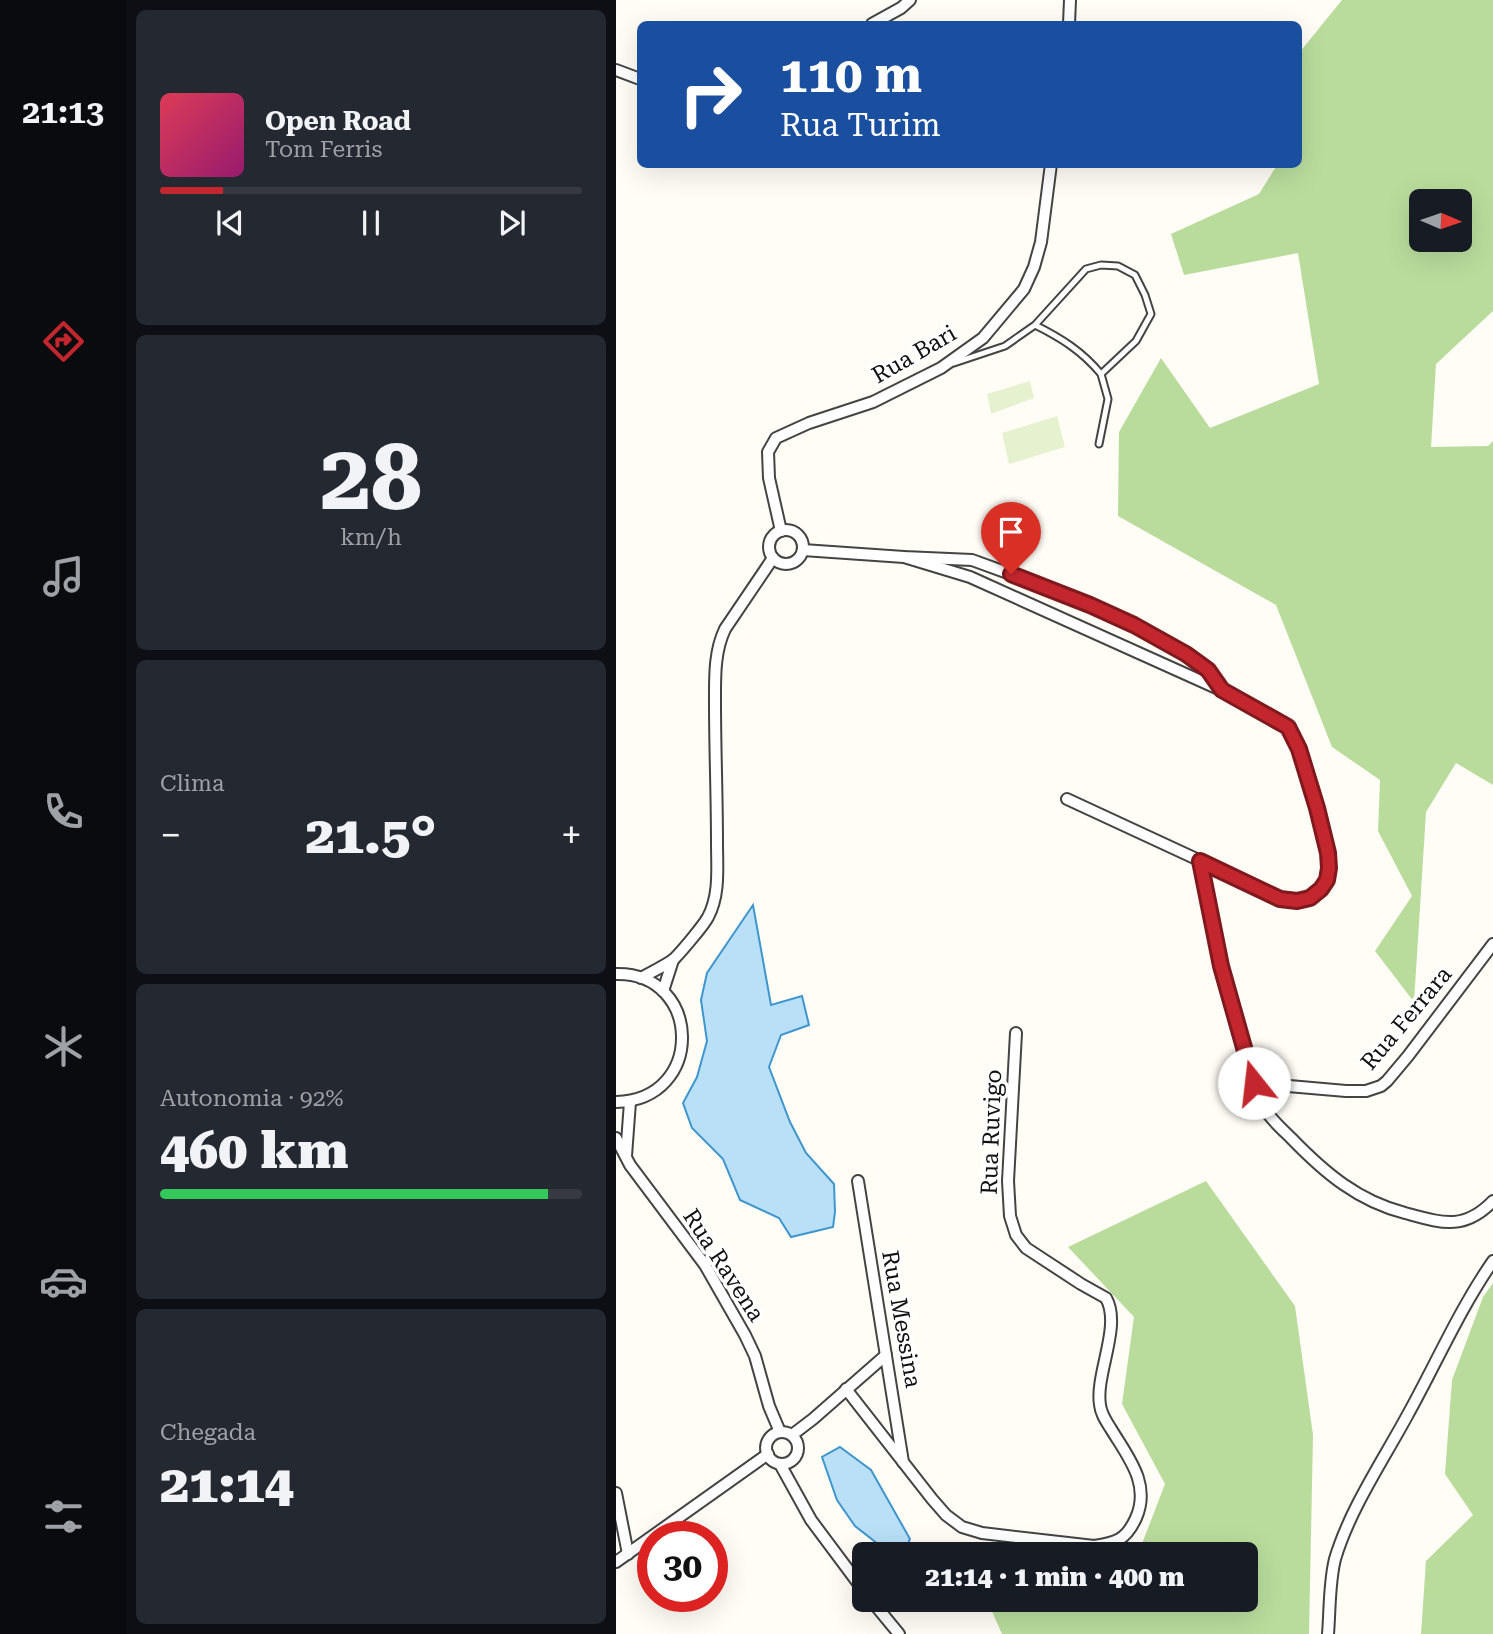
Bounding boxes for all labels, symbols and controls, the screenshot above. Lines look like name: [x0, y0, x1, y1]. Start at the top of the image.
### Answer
text: 110 m: [780, 47, 922, 104]
icon: right: [665, 49, 756, 140]
text: 21:13: [22, 93, 104, 131]
text: Open Road: [265, 106, 411, 136]
text: Rua Turim: [780, 106, 941, 144]
text: Tom Ferris: [265, 136, 382, 163]
north arrow: [1409, 189, 1472, 252]
map controls: [1409, 189, 1472, 252]
icon: previous: [211, 204, 249, 242]
icon: pause: [352, 204, 390, 242]
icon: next: [493, 204, 531, 242]
icon: directions: [39, 317, 88, 366]
street label: Rua Bari: [867, 320, 961, 389]
text: 28: [320, 425, 422, 531]
pin: [981, 502, 1041, 574]
icon: arrive: [992, 513, 1030, 551]
text: km/h: [340, 524, 402, 551]
icon: music: [39, 552, 88, 601]
text: Clima: [160, 770, 224, 797]
icon: phone: [39, 787, 88, 836]
text: 21.5°: [306, 805, 436, 866]
text: −: [160, 813, 181, 857]
text: +: [561, 813, 582, 857]
street label: Rua Ferrara: [1355, 961, 1458, 1075]
icon: climate: [39, 1022, 88, 1071]
position arrow: [1217, 1046, 1291, 1120]
street label: Rua Ruvigo: [976, 1069, 1007, 1195]
text: Autonomia · 92%: [160, 1085, 344, 1112]
text: 460 km: [160, 1120, 348, 1181]
street label: Rua Ravena: [677, 1204, 770, 1327]
street label: Rua Messina: [876, 1248, 927, 1390]
icon: car: [39, 1257, 88, 1306]
text: Chegada: [160, 1419, 256, 1446]
text: 21:14: [160, 1454, 294, 1515]
icon: filters: [39, 1492, 88, 1541]
speed limit sign: 30: [637, 1521, 728, 1612]
text: 21:14 · 1 min · 400 m: [925, 1562, 1185, 1592]

